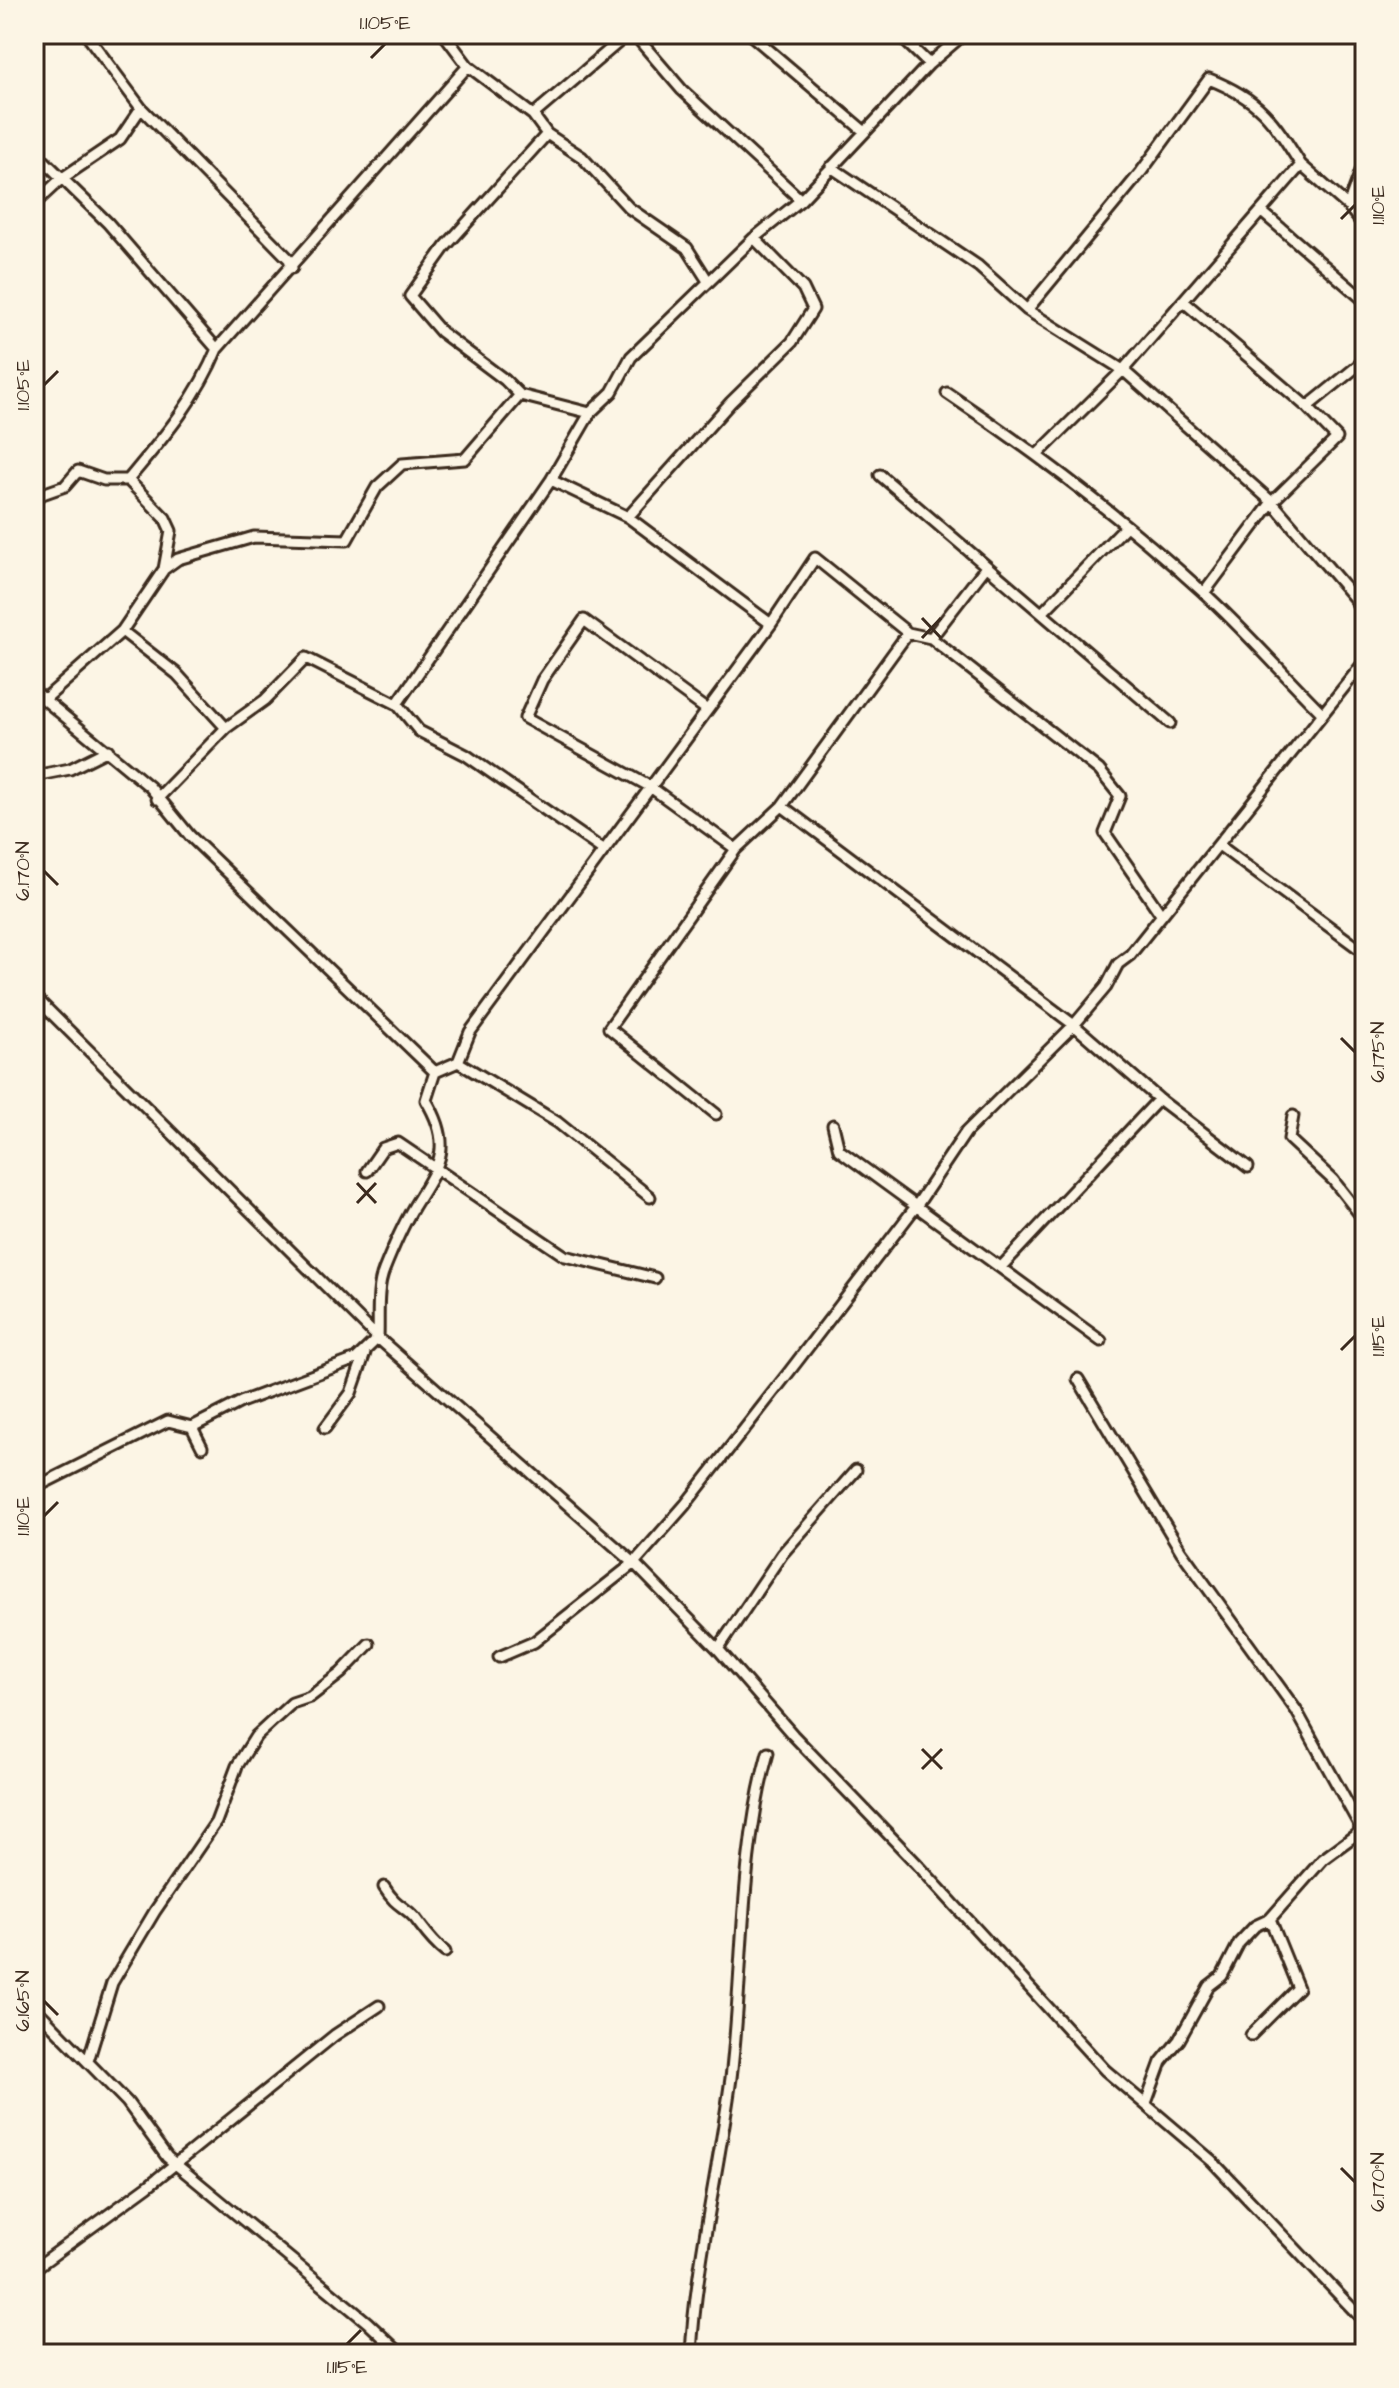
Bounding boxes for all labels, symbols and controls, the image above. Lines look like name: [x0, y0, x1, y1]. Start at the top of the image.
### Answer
text: 1.105°E: [360, 9, 411, 37]
text: 1.110°E: [1364, 185, 1392, 225]
text: 1.105°E: [9, 359, 37, 410]
text: 6.170°N: [9, 841, 37, 901]
text: 6.175°N: [1364, 1021, 1392, 1083]
text: 1.115°E: [1364, 1315, 1392, 1356]
text: 1.110°E: [9, 1496, 37, 1536]
text: 6.165°N: [9, 1970, 37, 2032]
text: 6.170°N: [1364, 2152, 1392, 2212]
text: 1.115°E: [327, 2353, 368, 2381]

